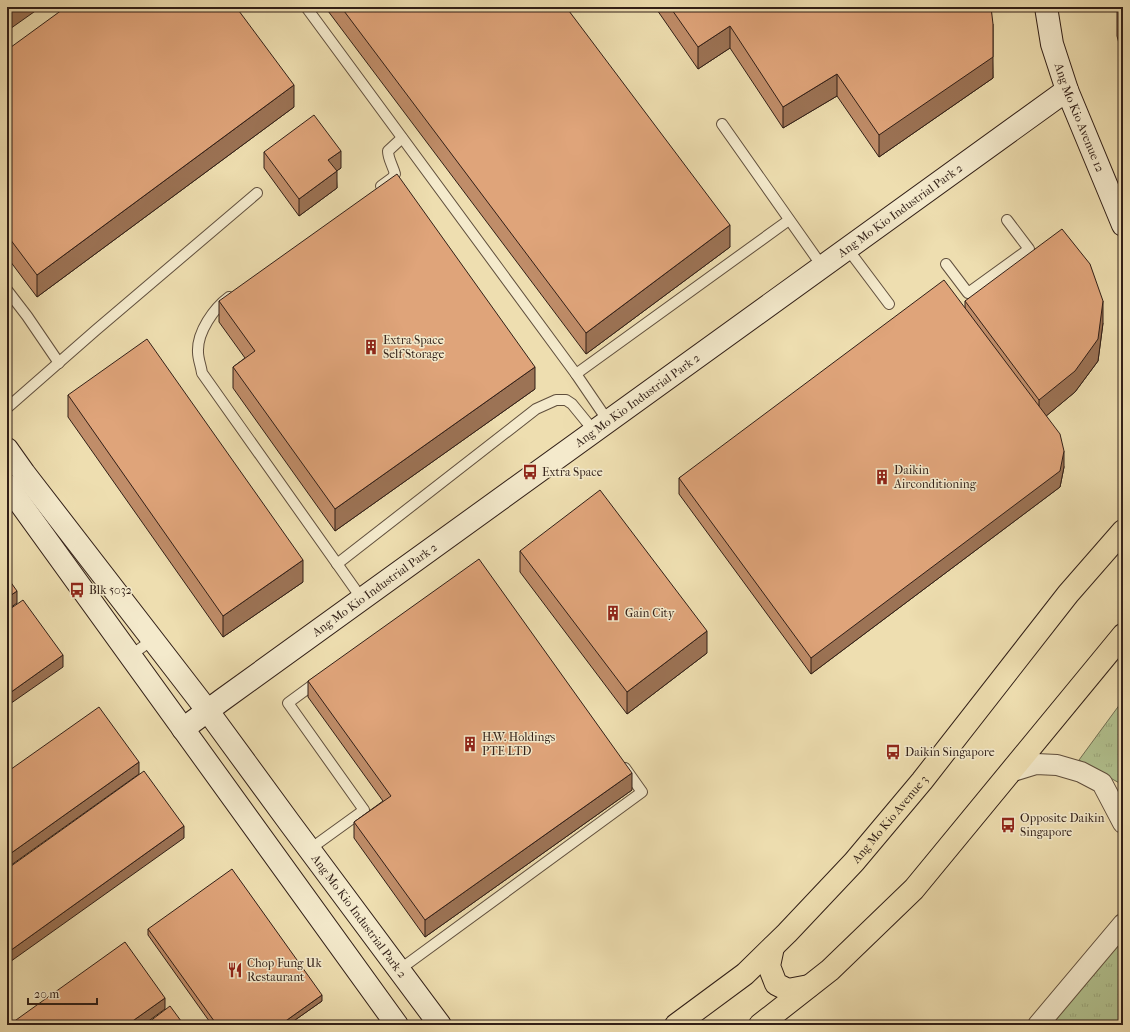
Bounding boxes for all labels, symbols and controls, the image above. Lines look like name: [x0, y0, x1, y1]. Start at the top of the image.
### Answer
street label: Ang Mo Kio Avenue 12: [1051, 60, 1107, 174]
street label: Ang Mo Kio Industrial Park 2: [834, 161, 965, 261]
place label: Extra Space Self Storage: [383, 333, 444, 361]
building icon: Extra Space Self Storage: [362, 338, 380, 356]
street label: Ang Mo Kio Industrial Park 2: [572, 350, 703, 450]
bus stop icon: Extra Space: [521, 463, 539, 481]
place label: Daikin Airconditioning: [893, 463, 977, 491]
place label: Extra Space: [542, 465, 603, 479]
building icon: Daikin Airconditioning: [873, 468, 891, 486]
street label: Ang Mo Kio Industrial Park 2: [309, 540, 440, 640]
bus stop icon: Blk 5032: [68, 581, 86, 599]
place label: Blk 5032: [89, 583, 132, 597]
building icon: Gain City: [604, 604, 622, 622]
place label: Gain City: [625, 606, 675, 620]
place label: H.W. Holdings PTE LTD: [482, 730, 556, 758]
building icon: H.W. Holdings PTE LTD: [461, 735, 479, 753]
bus stop icon: Daikin Singapore: [884, 743, 902, 761]
place label: Daikin Singapore: [905, 745, 995, 759]
street label: Ang Mo Kio Avenue 3: [848, 772, 931, 867]
place label: Opposite Daikin Singapore: [1020, 811, 1104, 839]
bus stop icon: Opposite Daikin Singapore: [999, 816, 1017, 834]
street label: Ang Mo Kio Industrial Park 2: [308, 851, 410, 981]
place label: Chop Fung Uk Restaurant: [247, 956, 322, 984]
restaurant icon: Chop Fung Uk Restaurant: [226, 961, 244, 979]
scale bar: [28, 980, 97, 1006]
text: 20 m: [34, 987, 59, 1001]

